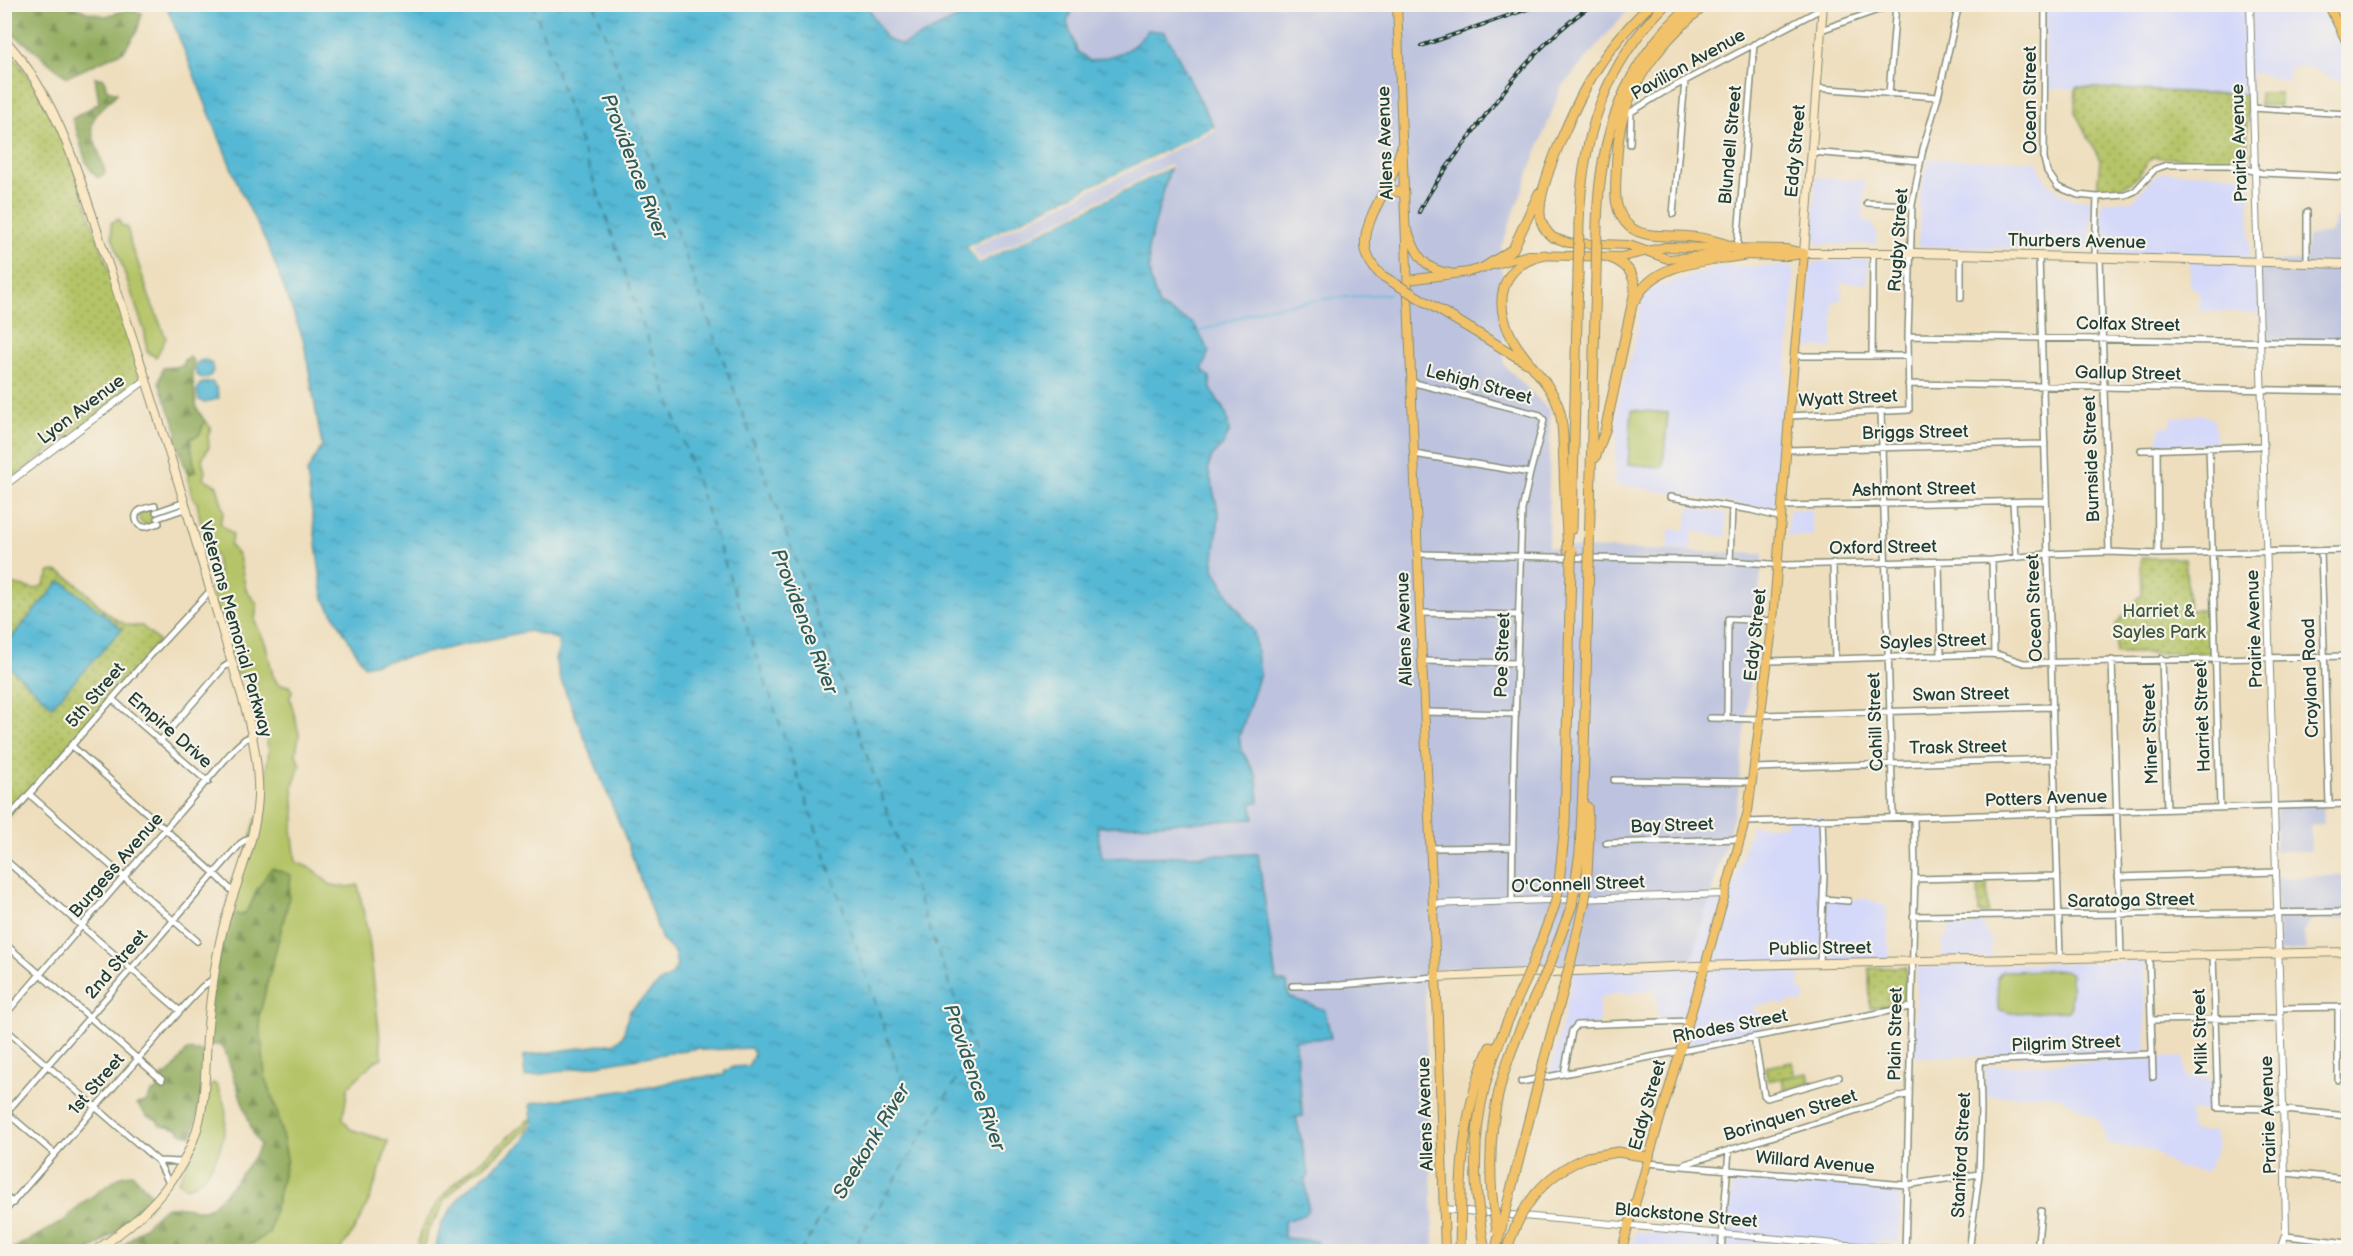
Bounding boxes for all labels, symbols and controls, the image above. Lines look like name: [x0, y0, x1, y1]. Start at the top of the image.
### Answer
street label: Pavilion Avenue: [1627, 24, 1749, 105]
street label: Ocean Street: [2020, 46, 2041, 154]
street label: Prairie Avenue: [2227, 83, 2252, 203]
street label: Blundell Street: [1715, 84, 1746, 205]
street label: Allens Avenue: [1373, 85, 1398, 200]
water label: Providence River: [595, 90, 673, 244]
street label: Eddy Street: [1781, 103, 1810, 198]
street label: Rugby Street: [1884, 187, 1913, 293]
street label: Thurbers Avenue: [2008, 230, 2147, 253]
street label: Colfax Street: [2076, 313, 2181, 336]
street label: Lehigh Street: [1424, 360, 1535, 409]
street label: Gallup Street: [2075, 362, 2182, 385]
street label: Lyon Avenue: [34, 370, 129, 449]
street label: Wyatt Street: [1798, 385, 1898, 412]
street label: Burnside Street: [2079, 395, 2104, 523]
street label: Briggs Street: [1861, 421, 1969, 444]
street label: Ashmont Street: [1852, 478, 1977, 501]
street label: Veterans Memorial Parkway: [195, 519, 277, 740]
street label: Oxford Street: [1829, 536, 1937, 559]
water label: Providence River: [765, 545, 843, 699]
street label: Ocean Street: [2022, 553, 2047, 662]
street label: Prairie Avenue: [2242, 569, 2267, 689]
street label: Allens Avenue: [1392, 571, 1417, 686]
street label: Eddy Street: [1740, 587, 1771, 683]
park label: Harriet & Sayles Park: [2112, 601, 2206, 643]
street label: Poe Street: [1491, 611, 1515, 698]
street label: Croyland Road: [2298, 618, 2323, 738]
street label: Sayles Street: [1879, 629, 1987, 654]
street label: 5th Street: [61, 658, 130, 732]
street label: Harriet Street: [2190, 661, 2215, 773]
street label: Cahill Street: [1863, 672, 1888, 772]
street label: Swan Street: [1912, 683, 2010, 706]
street label: Miner Street: [2138, 683, 2163, 785]
street label: Empire Drive: [123, 688, 217, 773]
street label: Trask Street: [1909, 736, 2008, 759]
street label: Potters Avenue: [1984, 786, 2108, 811]
street label: Burgess Avenue: [65, 808, 168, 922]
street label: Bay Street: [1630, 814, 1715, 837]
street label: O'Connell Street: [1511, 872, 1646, 897]
street label: Saratoga Street: [2067, 889, 2195, 912]
street label: 2nd Street: [81, 925, 152, 1003]
street label: Public Street: [1768, 937, 1872, 960]
street label: Plain Street: [1884, 987, 1907, 1081]
street label: Milk Street: [2188, 988, 2213, 1076]
water label: Providence River: [938, 1001, 1011, 1155]
street label: Rhodes Street: [1671, 1005, 1790, 1048]
street label: Pilgrim Street: [2011, 1031, 2121, 1056]
street label: 1st Street: [64, 1049, 129, 1120]
street label: Prairie Avenue: [2256, 1055, 2281, 1175]
street label: Allens Avenue: [1413, 1056, 1438, 1171]
street label: Eddy Street: [1625, 1057, 1671, 1153]
water label: Seekonk River: [828, 1078, 917, 1203]
street label: Borinquen Street: [1721, 1085, 1860, 1146]
street label: Staniford Street: [1948, 1091, 1975, 1218]
street label: Willard Avenue: [1754, 1147, 1876, 1178]
street label: Blackstone Street: [1613, 1199, 1759, 1232]

